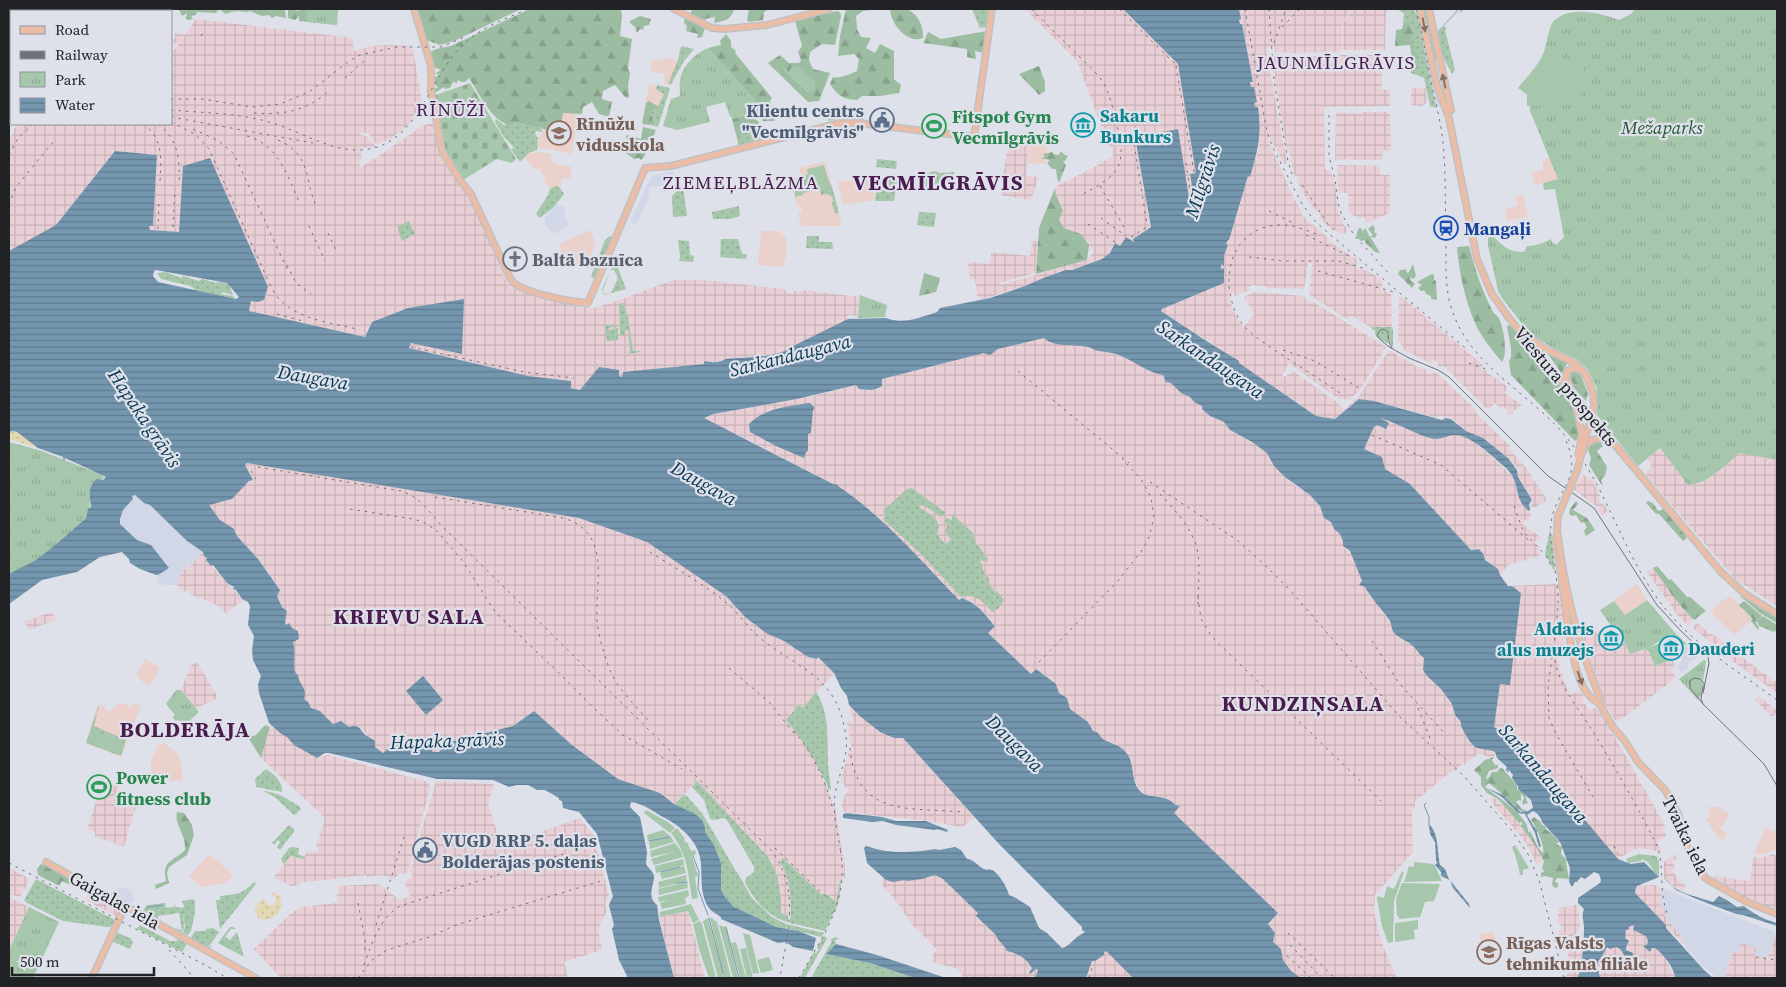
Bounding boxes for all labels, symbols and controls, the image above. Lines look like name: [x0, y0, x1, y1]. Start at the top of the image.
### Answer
legend: [10, 10, 172, 125]
one-way arrow: [1420, 17, 1428, 33]
text: Road: [55, 19, 89, 40]
text: Railway: [55, 44, 108, 65]
district label: JAUNMĪLGRĀVIS: [1256, 49, 1415, 75]
text: Park: [55, 69, 87, 90]
one-way arrow: [1440, 73, 1448, 89]
text: Water: [55, 94, 96, 115]
district label: RĪNŪŽI: [416, 96, 486, 122]
place label: Klientu centrs "Vecmīlgrāvis": [742, 98, 864, 144]
place label: Sakaru Bunkurs: [1100, 103, 1171, 149]
place label: Fitspot Gym Vecmīlgrāvis: [952, 104, 1059, 150]
public building icon: Klientu centrs "Vecmīlgrāvis": [869, 107, 895, 133]
place label: Rīnūžu vidusskola: [575, 111, 665, 157]
museum icon: Sakaru Bunkurs: [1070, 112, 1096, 138]
sports icon: Fitspot Gym Vecmīlgrāvis: [921, 113, 947, 139]
park label: Mežaparks: [1620, 115, 1703, 140]
school or university icon: Rīnūžu vidusskola: [546, 120, 572, 146]
water label: Mīlgrāvis: [1178, 141, 1226, 222]
district label: VECMĪLGRĀVIS: [852, 167, 1024, 197]
district label: ZIEMEĻBLĀZMA: [663, 169, 819, 195]
station icon: Mangaļi: [1433, 215, 1459, 241]
place label: Mangaļi: [1464, 216, 1531, 241]
church icon: Baltā baznīca: [502, 246, 528, 272]
place label: Baltā baznīca: [532, 247, 644, 272]
water label: Sarkandaugava: [1152, 314, 1270, 405]
street label: Viestura prospekts: [1508, 321, 1624, 451]
water label: Sarkandaugava: [727, 327, 853, 383]
water label: Daugava: [275, 358, 350, 396]
water label: Hapaka grāvis: [102, 363, 188, 473]
water label: Daugava: [666, 454, 742, 512]
district label: KRIEVU SALA: [333, 601, 485, 631]
place label: Aldaris alus muzejs: [1497, 616, 1594, 662]
museum icon: Aldaris alus muzejs: [1598, 625, 1624, 651]
museum icon: Dauderi: [1658, 635, 1684, 661]
place label: Dauderi: [1688, 636, 1755, 661]
one-way arrow: [1576, 671, 1584, 686]
district label: KUNDZIŅSALA: [1221, 688, 1385, 718]
water label: Daugava: [980, 708, 1049, 777]
district label: BOLDERĀJA: [119, 714, 251, 744]
water label: Sarkandaugava: [1493, 718, 1595, 828]
water label: Hapaka grāvis: [388, 725, 505, 755]
place label: Power fitness club: [116, 765, 211, 811]
sports icon: Power fitness club: [86, 774, 112, 800]
street label: Tvaika iela: [1656, 791, 1716, 880]
place label: VUGD RRP 5. daļas Bolderājas postenis: [442, 828, 605, 874]
public building icon: VUGD RRP 5. daļas Bolderājas postenis: [412, 837, 438, 863]
street label: Gaigalas iela: [65, 865, 166, 936]
place label: Rīgas Valsts tehnikuma filiāle: [1506, 930, 1648, 976]
school or university icon: Rīgas Valsts tehnikuma filiāle: [1476, 939, 1502, 965]
scale bar: [12, 944, 155, 976]
text: 500 m: [20, 951, 60, 972]

